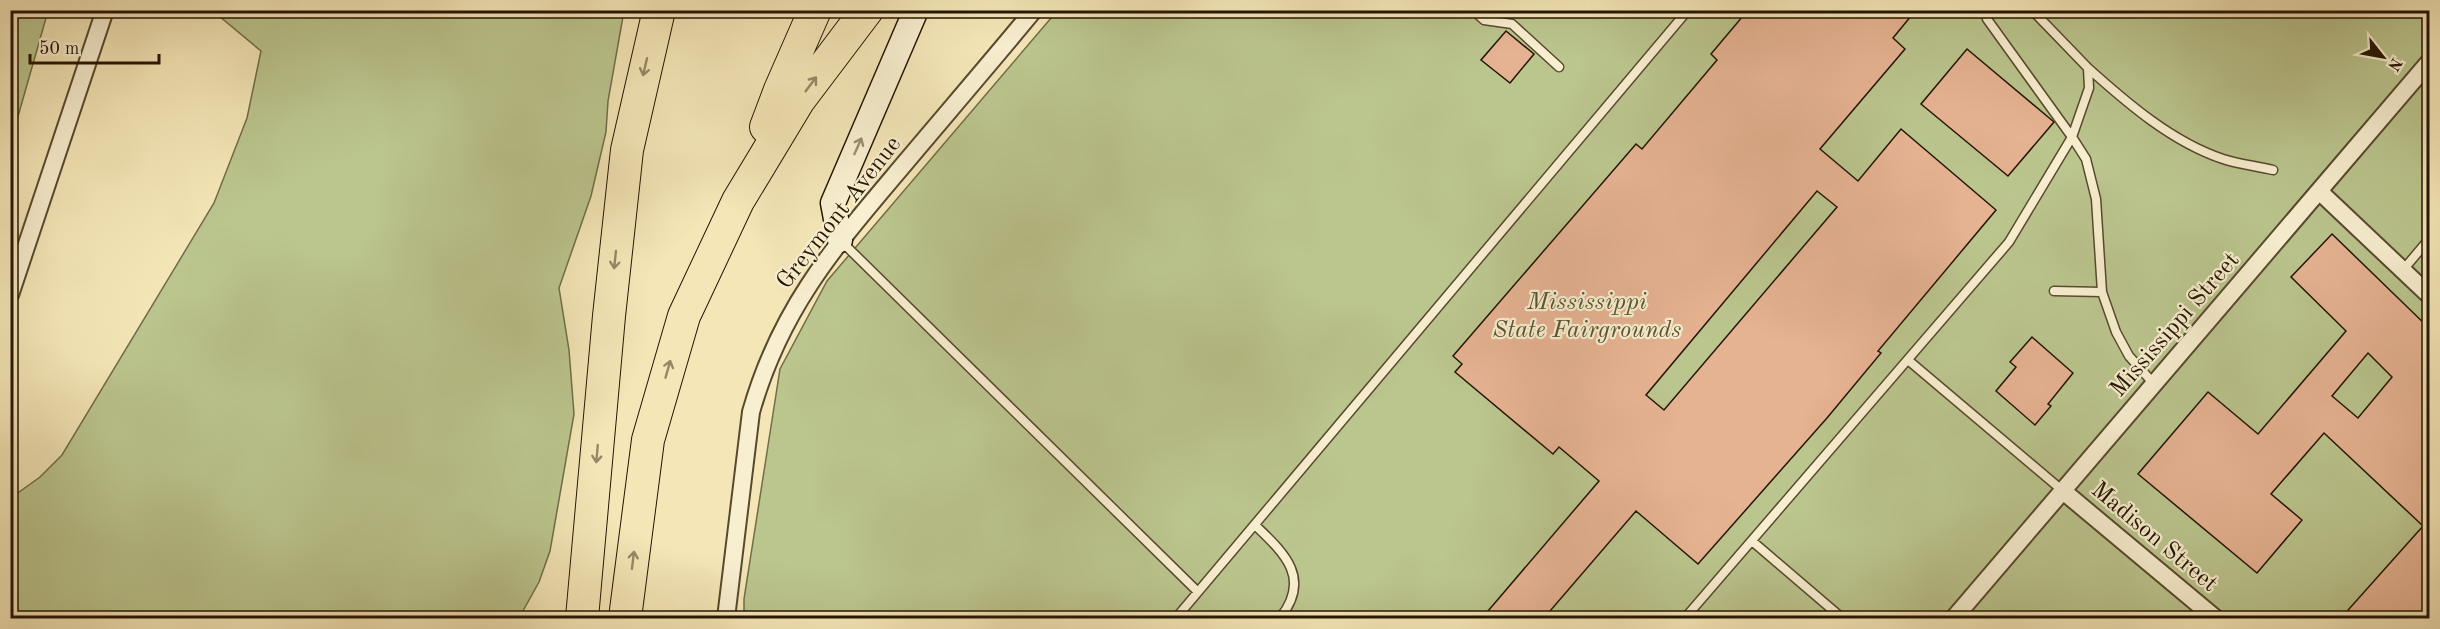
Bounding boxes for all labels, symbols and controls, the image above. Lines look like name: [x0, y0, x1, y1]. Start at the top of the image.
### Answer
scale bar: [30, 27, 159, 65]
north arrow: [2353, 27, 2413, 87]
text: 50 m: [39, 40, 79, 58]
text: N: [2384, 54, 2404, 74]
one-way arrow: [639, 57, 650, 77]
one-way arrow: [805, 76, 818, 92]
street label: Greymont Avenue: [773, 132, 906, 294]
one-way arrow: [852, 137, 864, 155]
street label: Mississippi Street: [2106, 248, 2245, 402]
one-way arrow: [609, 249, 620, 269]
park label: Mississippi State Fairgrounds: [1493, 291, 1681, 343]
one-way arrow: [663, 360, 675, 379]
one-way arrow: [591, 443, 602, 463]
street label: Madison Street: [2086, 478, 2221, 597]
one-way arrow: [627, 551, 638, 571]

